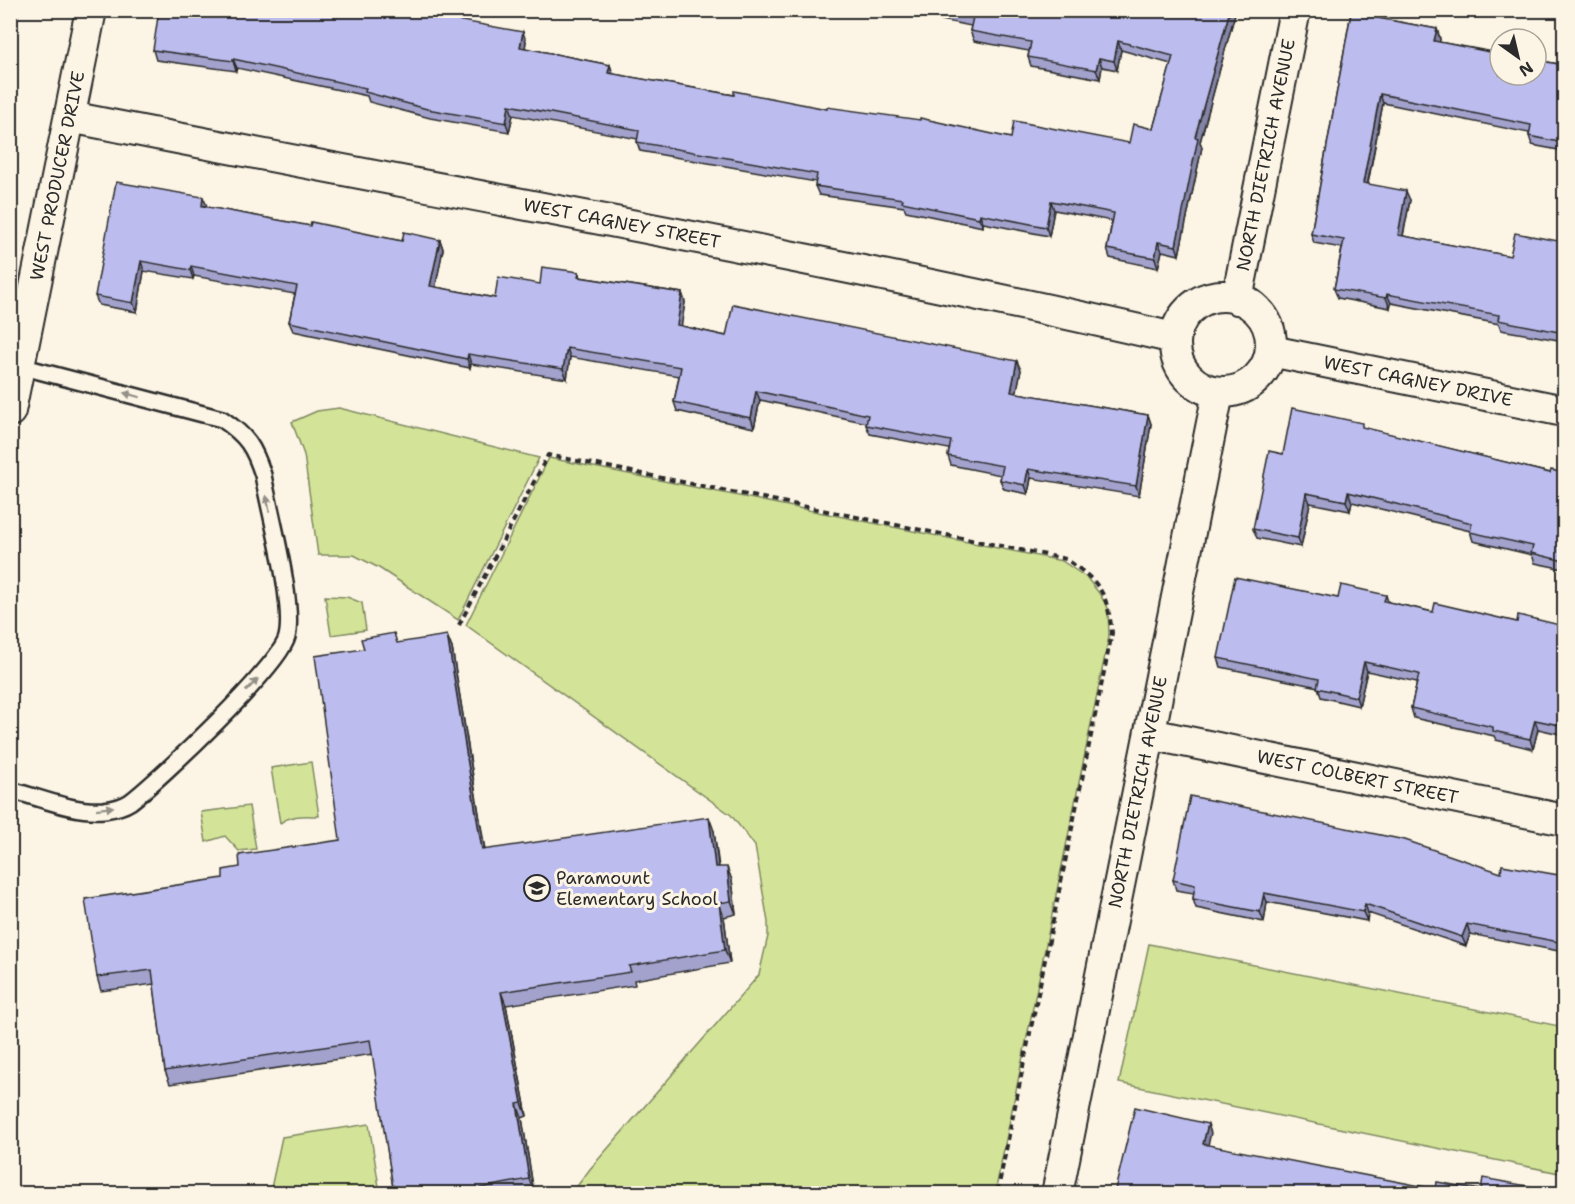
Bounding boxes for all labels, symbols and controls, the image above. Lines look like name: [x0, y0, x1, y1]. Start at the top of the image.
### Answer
north arrow: [1488, 27, 1548, 87]
street label: NORTH DIETRICH AVENUE: [1231, 37, 1301, 273]
text: N: [1515, 57, 1537, 81]
street label: WEST PRODUCER DRIVE: [25, 69, 90, 283]
street label: WEST CAGNEY STREET: [521, 192, 723, 254]
street label: WEST CAGNEY DRIVE: [1321, 350, 1515, 412]
one-way arrow: [123, 390, 141, 399]
one-way arrow: [263, 495, 272, 514]
street label: NORTH DIETRICH AVENUE: [1103, 674, 1173, 910]
one-way arrow: [245, 678, 260, 692]
street label: WEST COLBERT STREET: [1255, 744, 1461, 810]
one-way arrow: [96, 803, 115, 813]
place label: Paramount Elementary School: [556, 866, 719, 911]
school or university icon: Paramount Elementary School: [522, 873, 552, 903]

